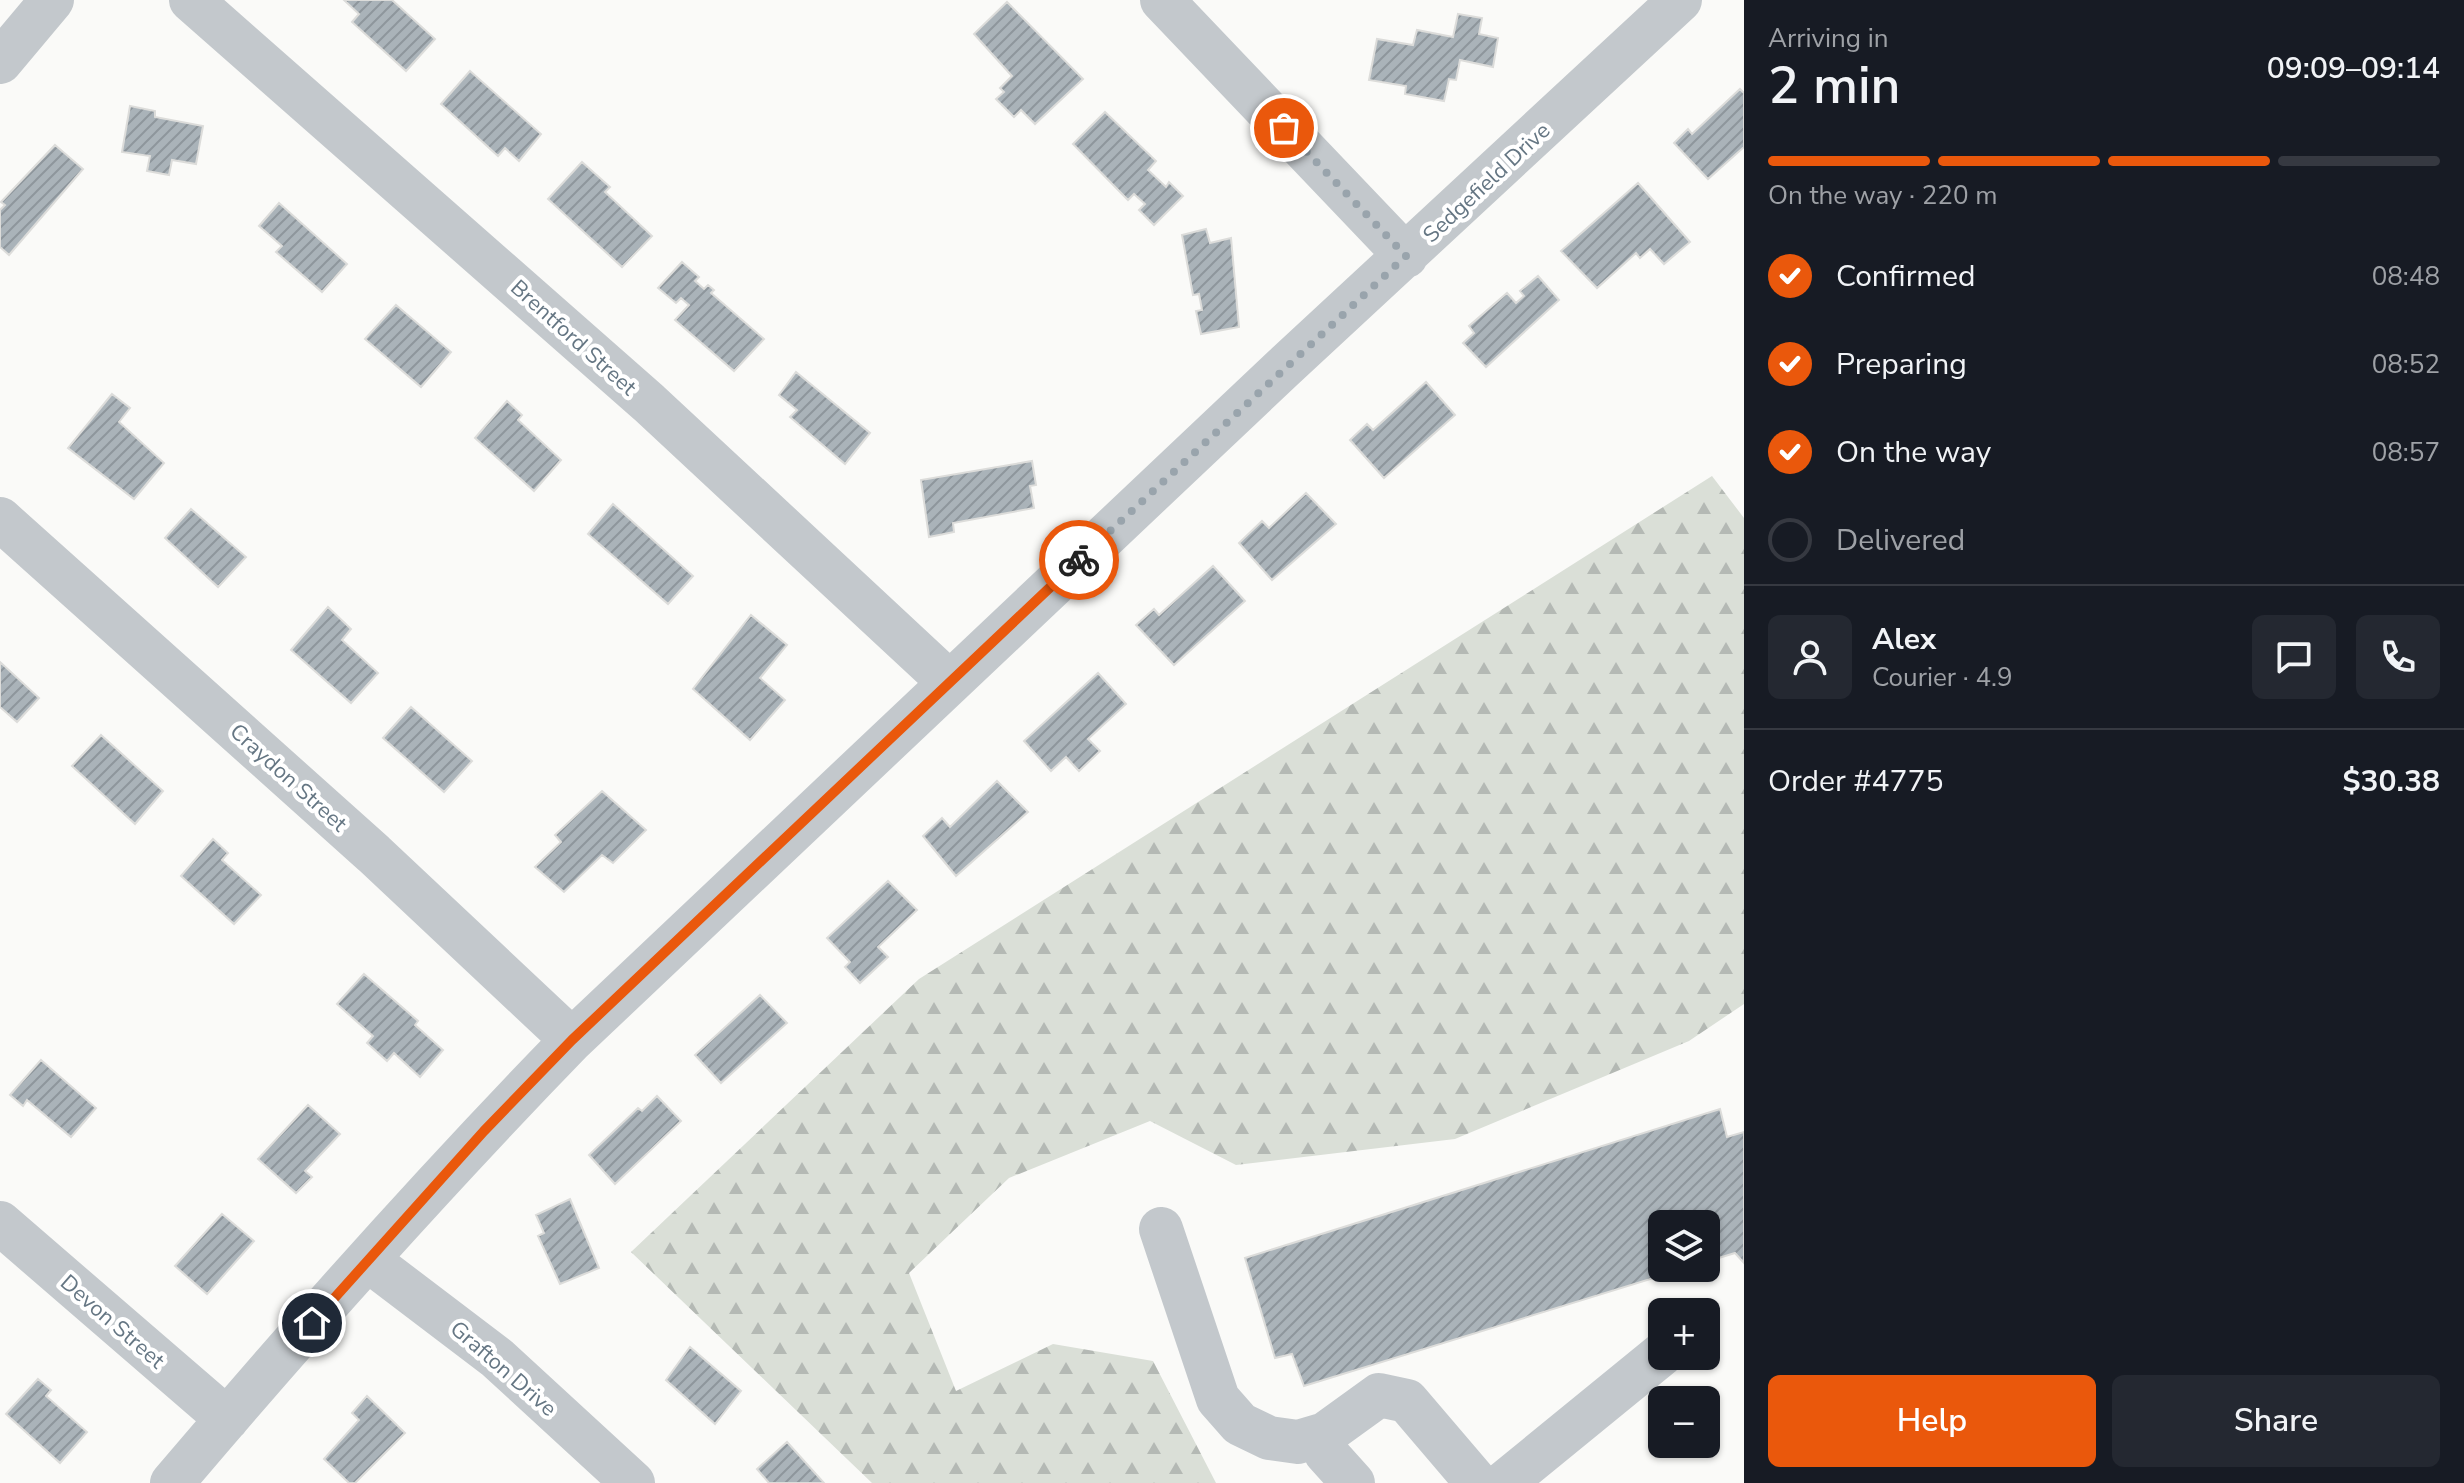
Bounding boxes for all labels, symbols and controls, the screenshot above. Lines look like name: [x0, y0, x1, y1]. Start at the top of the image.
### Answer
text: Arriving in: [1768, 21, 1889, 56]
text: 09:09–09:14: [2267, 48, 2440, 89]
text: 2 min: [1768, 50, 1901, 121]
pin: [1250, 94, 1318, 162]
icon: bag: [1262, 106, 1306, 150]
street label: Sedgefield Drive: [1417, 116, 1557, 250]
text: On the way · 220 m: [1768, 178, 1997, 213]
icon: check: [1768, 254, 1812, 298]
text: Confirmed: [1836, 256, 1976, 297]
text: 08:48: [2372, 259, 2440, 294]
street label: Brentford Street: [504, 273, 643, 403]
icon: check: [1768, 342, 1812, 386]
text: Preparing: [1836, 344, 1967, 385]
text: 08:52: [2372, 347, 2440, 382]
icon: check: [1768, 430, 1812, 474]
text: On the way: [1836, 432, 1991, 473]
text: 08:57: [2372, 435, 2440, 470]
courier: [1039, 520, 1119, 600]
text: Delivered: [1836, 520, 1965, 561]
icon: bike: [1057, 538, 1101, 582]
button: person: [1768, 615, 1852, 699]
button: chat: [2252, 615, 2336, 699]
button: phone: [2356, 615, 2440, 699]
text: Alex: [1872, 619, 1936, 660]
text: Courier · 4.9: [1872, 660, 2013, 695]
street label: Craydon Street: [223, 717, 354, 839]
text: Order #4775: [1768, 761, 1943, 802]
text: $30.38: [2343, 761, 2440, 802]
map controls: [1648, 1210, 1720, 1458]
button: layers: [1648, 1210, 1720, 1282]
street label: Devon Street: [54, 1268, 171, 1376]
pin: [278, 1289, 346, 1357]
button: +: [1648, 1298, 1720, 1370]
icon: home: [290, 1301, 334, 1345]
street label: Grafton Drive: [444, 1314, 563, 1423]
button: Help: [1768, 1375, 2096, 1467]
button: Share: [2112, 1375, 2440, 1467]
button: −: [1648, 1386, 1720, 1458]

